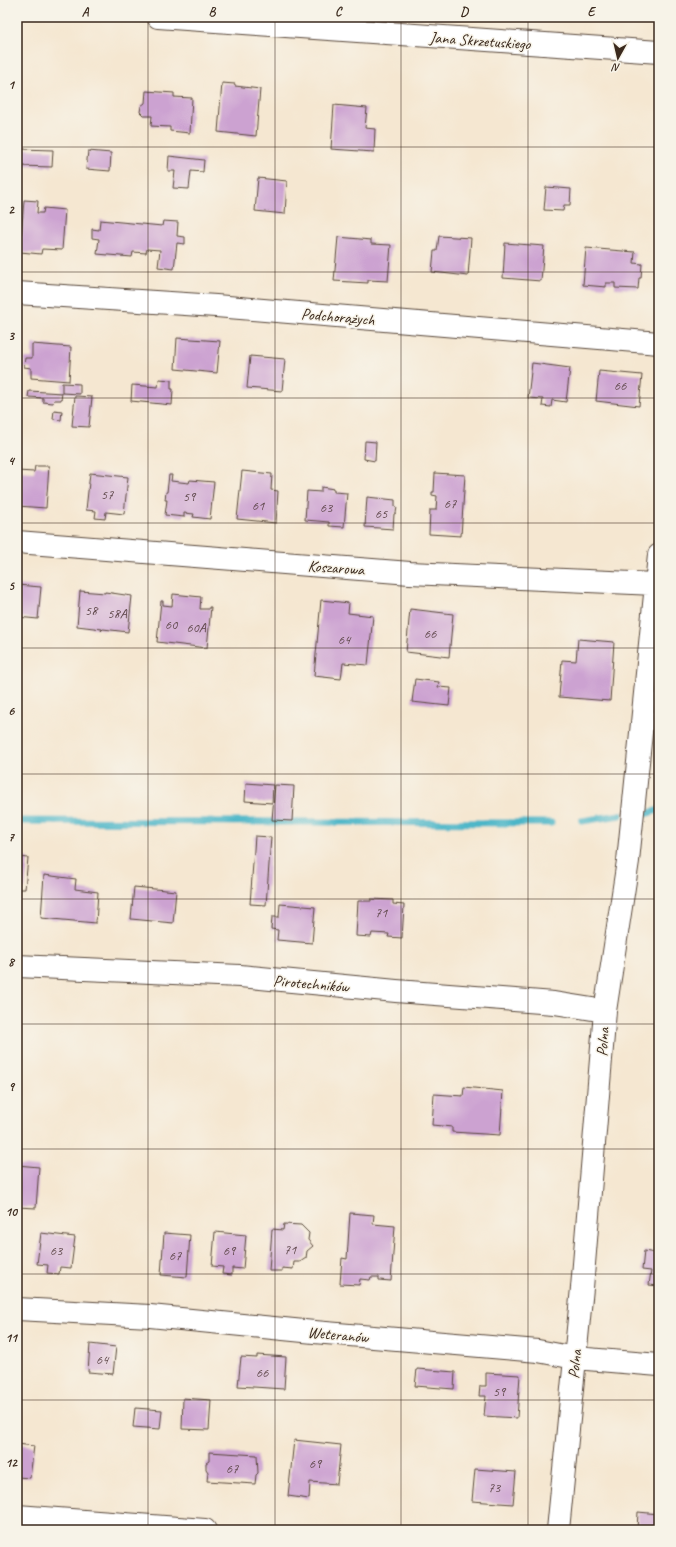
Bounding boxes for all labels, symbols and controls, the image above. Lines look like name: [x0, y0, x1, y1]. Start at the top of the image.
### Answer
text: A: [82, 4, 90, 20]
text: B: [209, 4, 217, 20]
text: C: [335, 4, 343, 20]
text: D: [460, 4, 469, 20]
text: E: [588, 4, 597, 20]
street label: Jana Skrzetuskiego: [428, 27, 532, 55]
north arrow: [598, 38, 638, 78]
text: N: [610, 60, 621, 75]
text: 1: [8, 77, 16, 93]
text: 2: [8, 202, 15, 218]
street label: Podchorążych: [300, 304, 376, 330]
text: 3: [8, 328, 15, 344]
house number: 66: [614, 377, 627, 394]
text: 4: [8, 453, 16, 469]
house number: 57: [101, 486, 114, 503]
house number: 59: [183, 488, 197, 505]
house number: 67: [444, 495, 457, 512]
house number: 61: [252, 497, 265, 514]
house number: 63: [320, 499, 334, 516]
house number: 65: [375, 505, 388, 522]
street label: Koszarowa: [307, 556, 366, 580]
text: 5: [8, 578, 15, 594]
house number: 58: [85, 602, 99, 619]
house number: 58A: [107, 605, 128, 622]
house number: 60: [165, 616, 179, 633]
house number: 60A: [186, 619, 207, 636]
house number: 66: [424, 625, 437, 642]
house number: 64: [338, 631, 352, 648]
text: 6: [8, 703, 15, 719]
text: 7: [8, 829, 15, 845]
house number: 71: [375, 904, 388, 921]
text: 8: [8, 954, 16, 970]
street label: Pirotechników: [272, 971, 351, 997]
street label: Polna: [592, 1025, 614, 1057]
text: 9: [8, 1079, 15, 1095]
text: 10: [5, 1204, 18, 1220]
house number: 71: [284, 1241, 297, 1258]
house number: 63: [50, 1242, 64, 1259]
house number: 69: [223, 1242, 237, 1259]
house number: 67: [169, 1247, 182, 1264]
street label: Weteranów: [307, 1322, 371, 1348]
text: 11: [5, 1330, 19, 1346]
street label: Polna: [564, 1347, 587, 1380]
house number: 64: [96, 1351, 110, 1368]
house number: 66: [256, 1364, 269, 1381]
house number: 59: [493, 1383, 507, 1400]
text: 12: [5, 1455, 18, 1471]
house number: 69: [309, 1455, 323, 1472]
house number: 67: [226, 1460, 239, 1477]
house number: 73: [488, 1479, 502, 1496]

